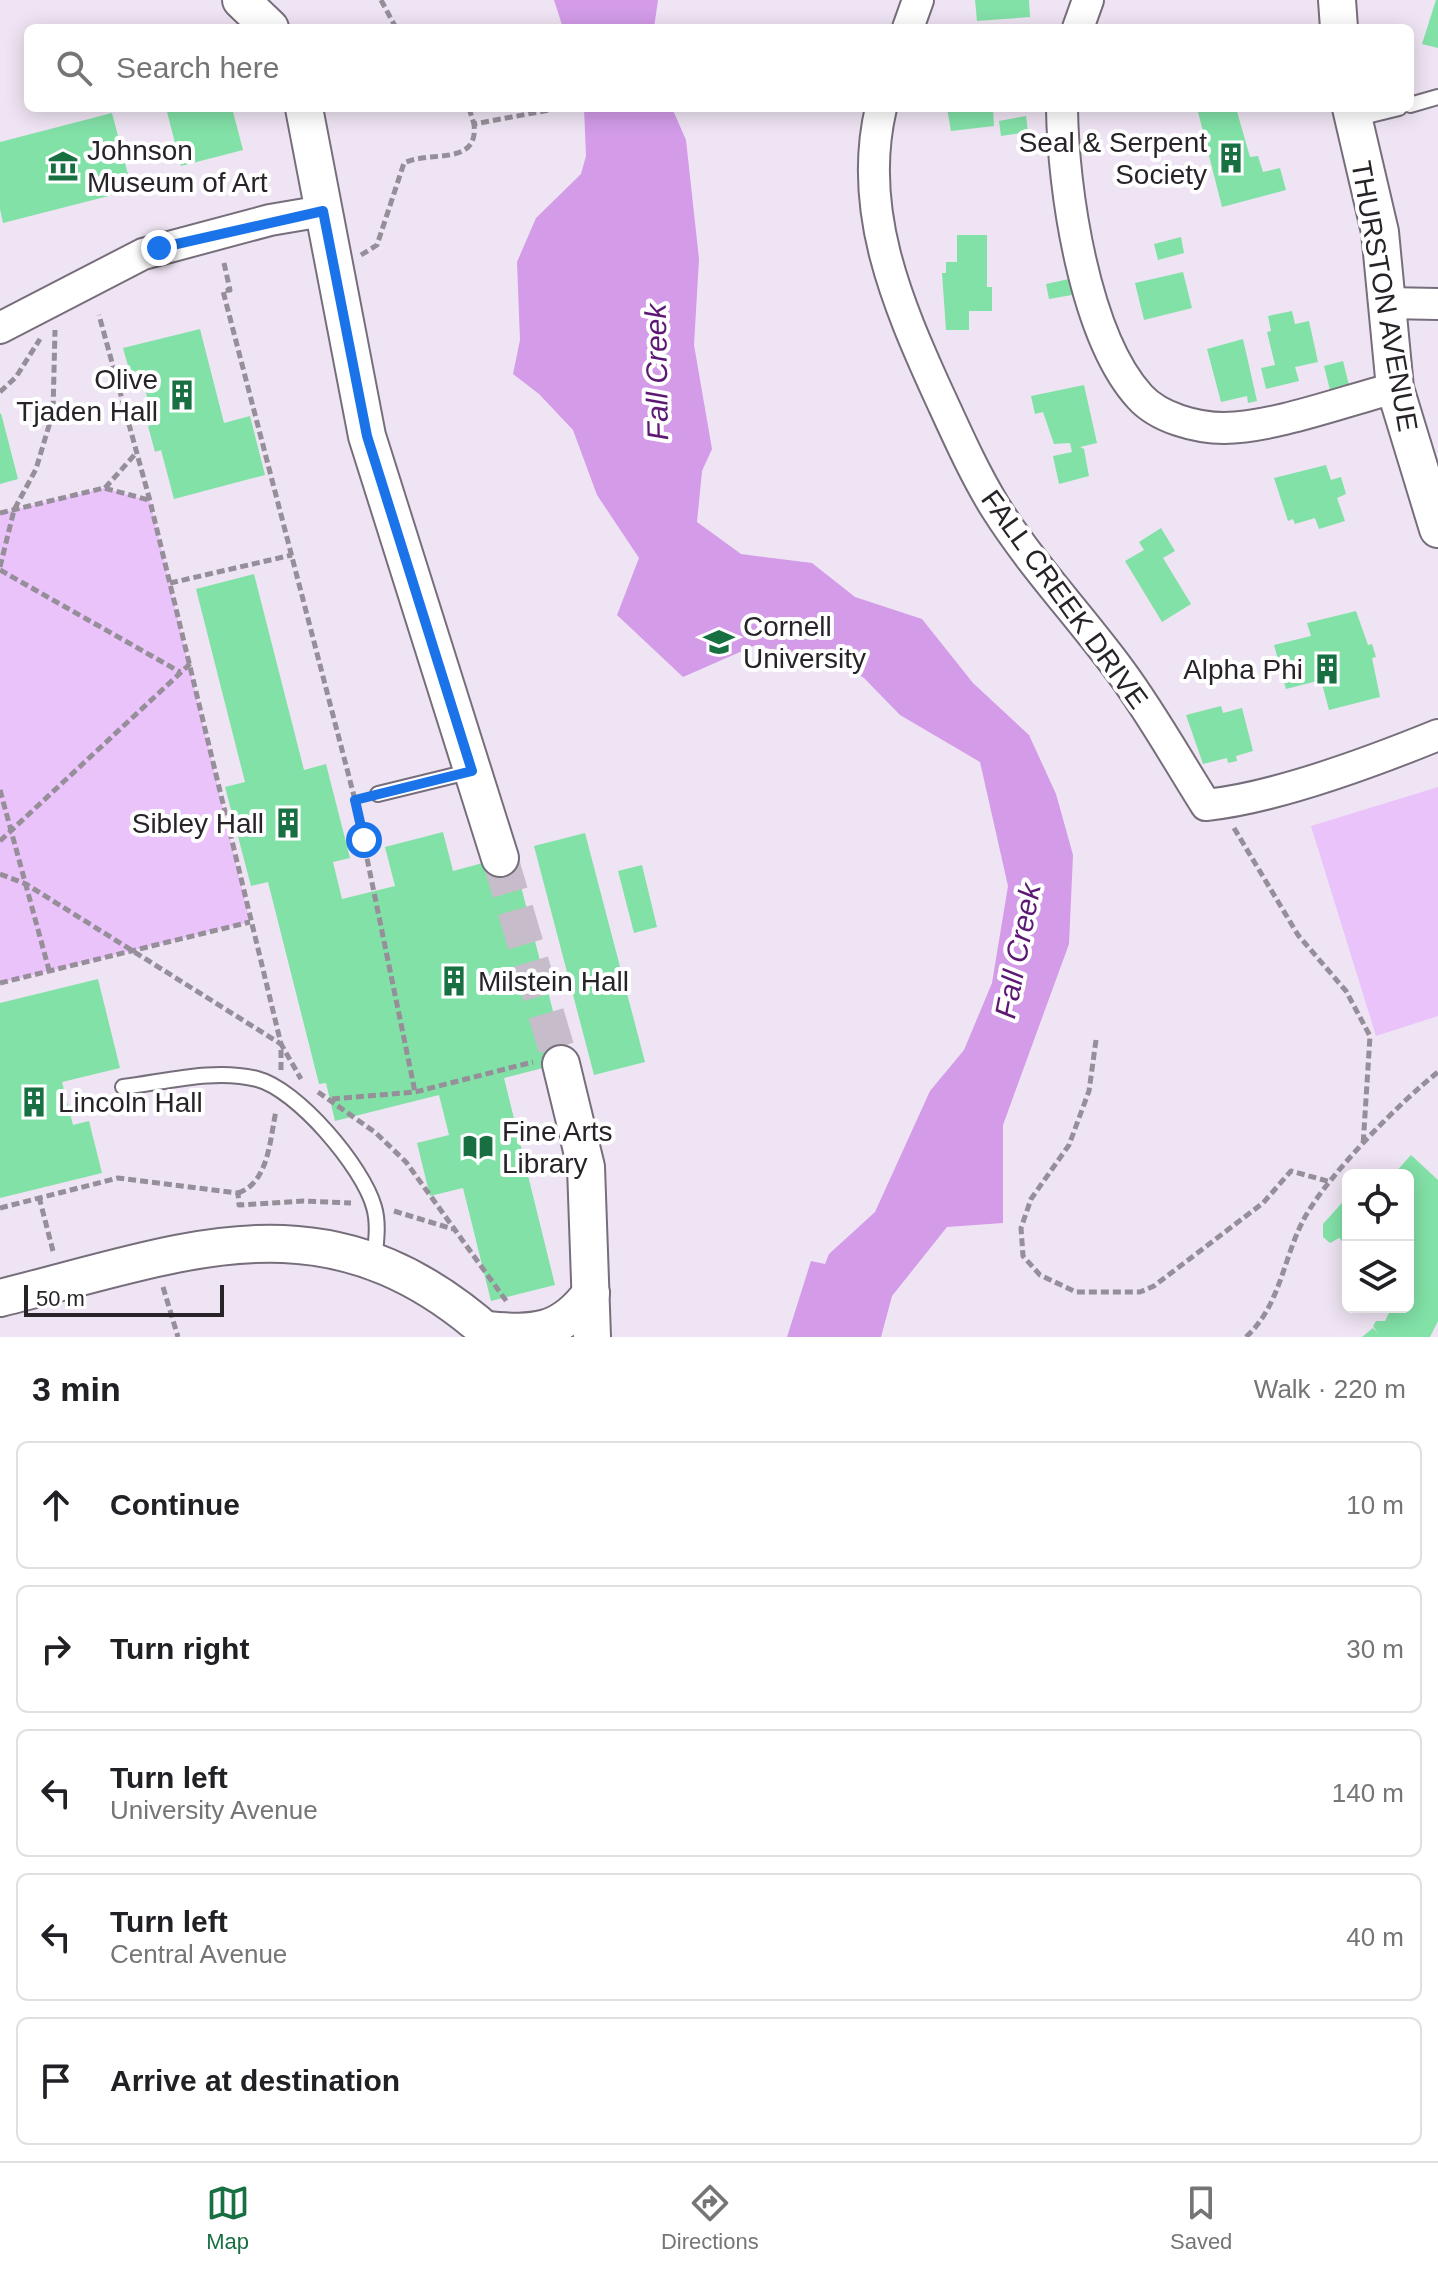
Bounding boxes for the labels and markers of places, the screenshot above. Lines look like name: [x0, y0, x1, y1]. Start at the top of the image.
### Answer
place label: Seal & Serpent Society: [1019, 127, 1207, 190]
place label: Johnson Museum of Art: [87, 135, 268, 198]
building icon: Seal & Serpent Society: [1214, 141, 1248, 175]
museum icon: Johnson Museum of Art: [46, 149, 80, 183]
place label: Olive Tjaden Hall: [16, 364, 158, 427]
building icon: Olive Tjaden Hall: [165, 378, 199, 412]
place label: Cornell University: [743, 611, 866, 674]
school or university icon: Cornell University: [702, 625, 736, 659]
building icon: Alpha Phi: [1310, 652, 1344, 686]
place label: Alpha Phi: [1183, 654, 1303, 685]
building icon: Sibley Hall: [271, 806, 305, 840]
place label: Sibley Hall: [132, 808, 264, 839]
building icon: Milstein Hall: [437, 964, 471, 998]
place label: Milstein Hall: [478, 966, 629, 997]
building icon: Lincoln Hall: [17, 1085, 51, 1119]
place label: Lincoln Hall: [58, 1087, 203, 1118]
place label: Fine Arts Library: [502, 1116, 612, 1179]
library icon: Fine Arts Library: [461, 1130, 495, 1164]

